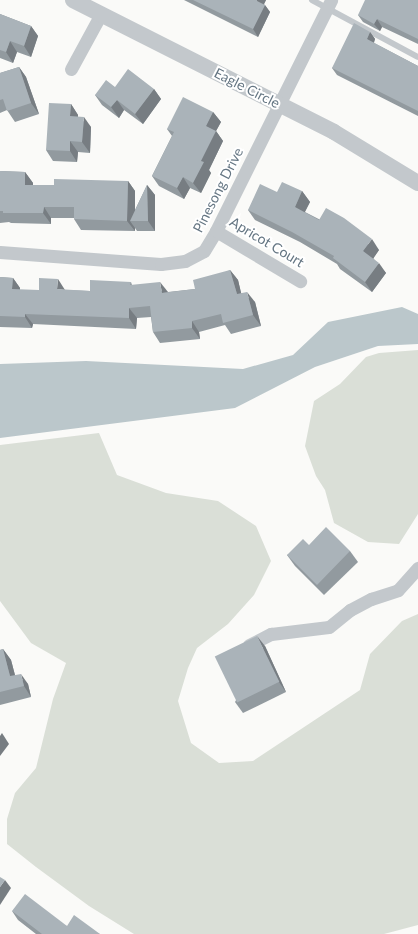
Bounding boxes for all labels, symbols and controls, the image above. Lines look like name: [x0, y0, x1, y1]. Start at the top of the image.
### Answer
street label: Eagle Circle: [211, 64, 283, 112]
street label: Pinesong Drive: [189, 145, 247, 235]
street label: Apricot Court: [227, 213, 307, 271]

